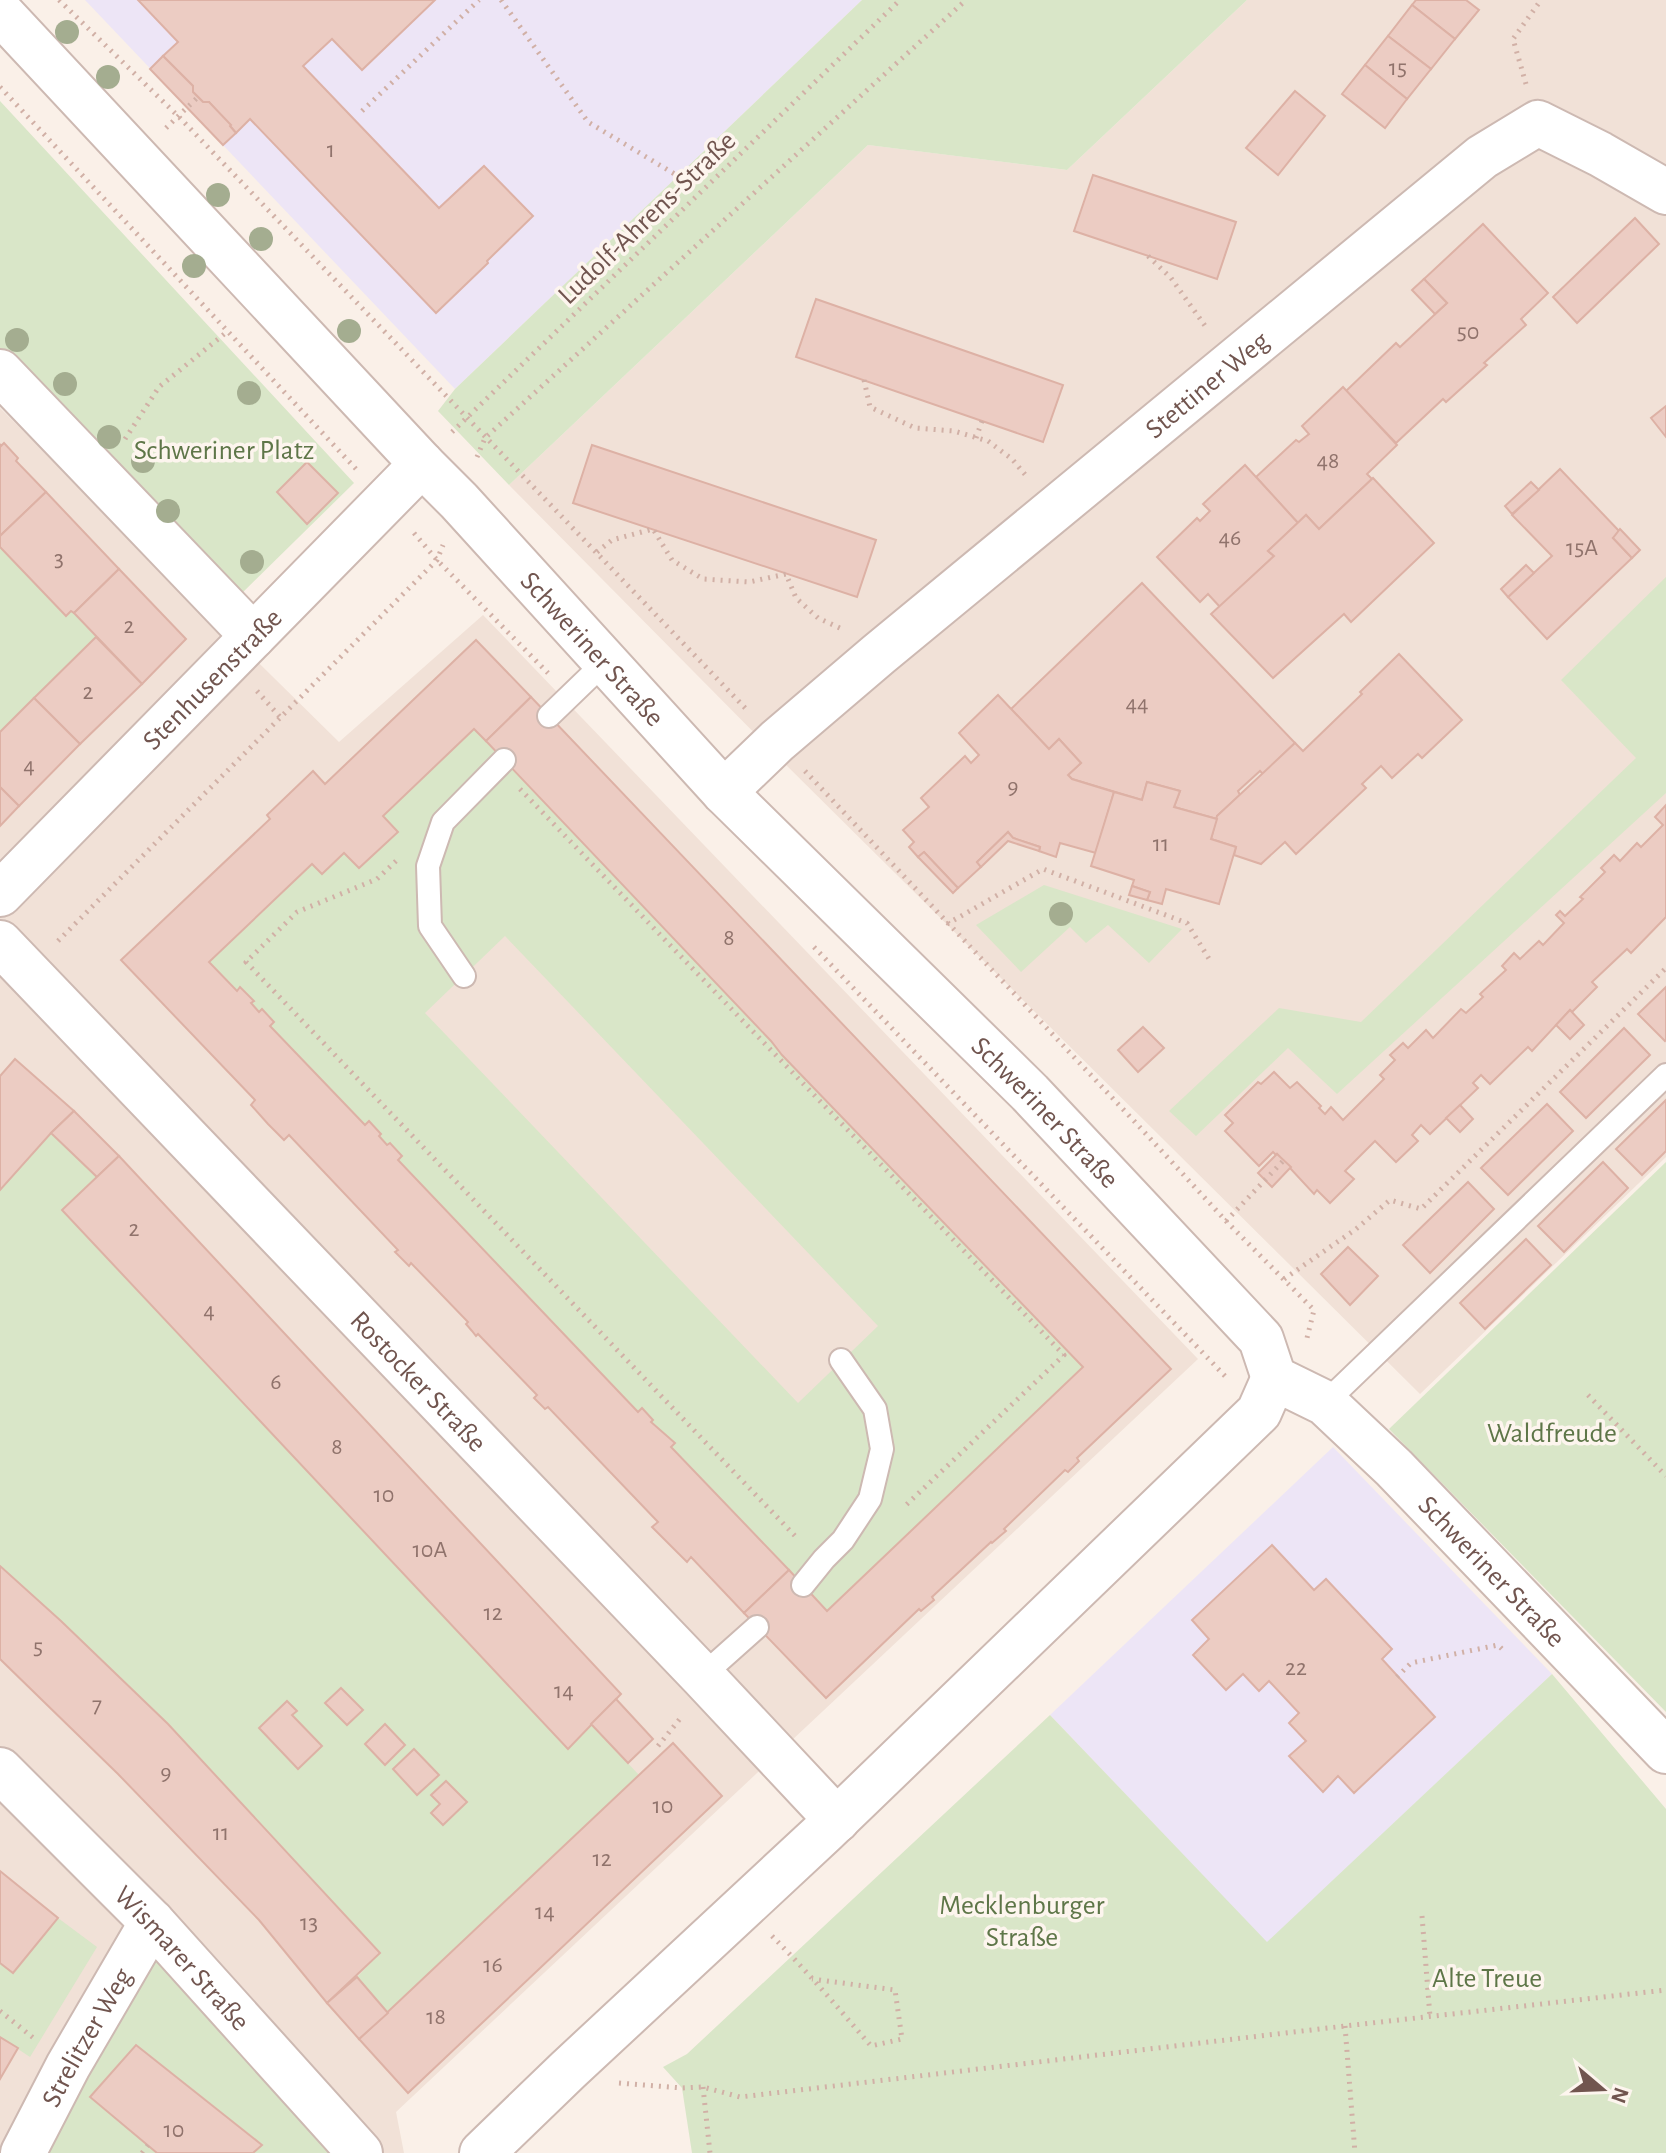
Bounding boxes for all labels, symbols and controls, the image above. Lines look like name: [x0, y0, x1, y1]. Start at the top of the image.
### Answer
house number: 15: [1389, 56, 1407, 80]
street label: Ludolf-Ahrens-Straße: [553, 127, 742, 310]
house number: 1: [327, 138, 335, 162]
house number: 50: [1457, 320, 1479, 344]
street label: Stettiner Weg: [1141, 327, 1275, 444]
park label: Schweriner Platz: [134, 437, 314, 465]
house number: 48: [1317, 449, 1339, 473]
house number: 46: [1219, 526, 1241, 550]
house number: 15A: [1566, 536, 1598, 560]
house number: 3: [54, 547, 64, 571]
street label: Schweriner Straße: [515, 567, 669, 732]
street label: Stenhusenstraße: [138, 604, 288, 756]
house number: 2: [124, 614, 135, 638]
house number: 2: [83, 680, 94, 704]
house number: 44: [1125, 692, 1149, 716]
house number: 4: [23, 754, 35, 778]
house number: 9: [1007, 775, 1019, 799]
house number: 11: [1153, 832, 1169, 856]
house number: 8: [723, 926, 735, 950]
street label: Schweriner Straße: [966, 1032, 1123, 1194]
house number: 2: [129, 1217, 140, 1241]
house number: 4: [203, 1299, 215, 1323]
street label: Rostocker Straße: [344, 1306, 491, 1458]
house number: 6: [270, 1370, 282, 1394]
park label: Waldfreude: [1487, 1420, 1617, 1448]
house number: 8: [331, 1435, 343, 1459]
house number: 10: [374, 1483, 394, 1507]
street label: Schweriner Straße: [1412, 1491, 1570, 1653]
house number: 10A: [413, 1538, 448, 1562]
house number: 12: [483, 1601, 503, 1625]
house number: 5: [33, 1635, 43, 1659]
house number: 22: [1285, 1656, 1307, 1680]
house number: 14: [554, 1679, 574, 1703]
house number: 7: [92, 1693, 102, 1717]
house number: 9: [160, 1761, 172, 1785]
house number: 10: [653, 1794, 673, 1818]
house number: 11: [213, 1821, 229, 1845]
house number: 12: [592, 1847, 612, 1871]
street label: Wismarer Straße: [108, 1881, 254, 2036]
park label: Mecklenburger Straße: [939, 1892, 1105, 1952]
house number: 14: [535, 1900, 555, 1924]
house number: 13: [300, 1911, 318, 1935]
house number: 16: [483, 1953, 503, 1977]
street label: Strelitzer Weg: [37, 1963, 138, 2112]
park label: Alte Treue: [1432, 1965, 1542, 1993]
house number: 18: [426, 2005, 446, 2029]
north arrow: [1562, 2049, 1642, 2129]
text: N: [1607, 2084, 1633, 2106]
house number: 10: [164, 2118, 184, 2142]

